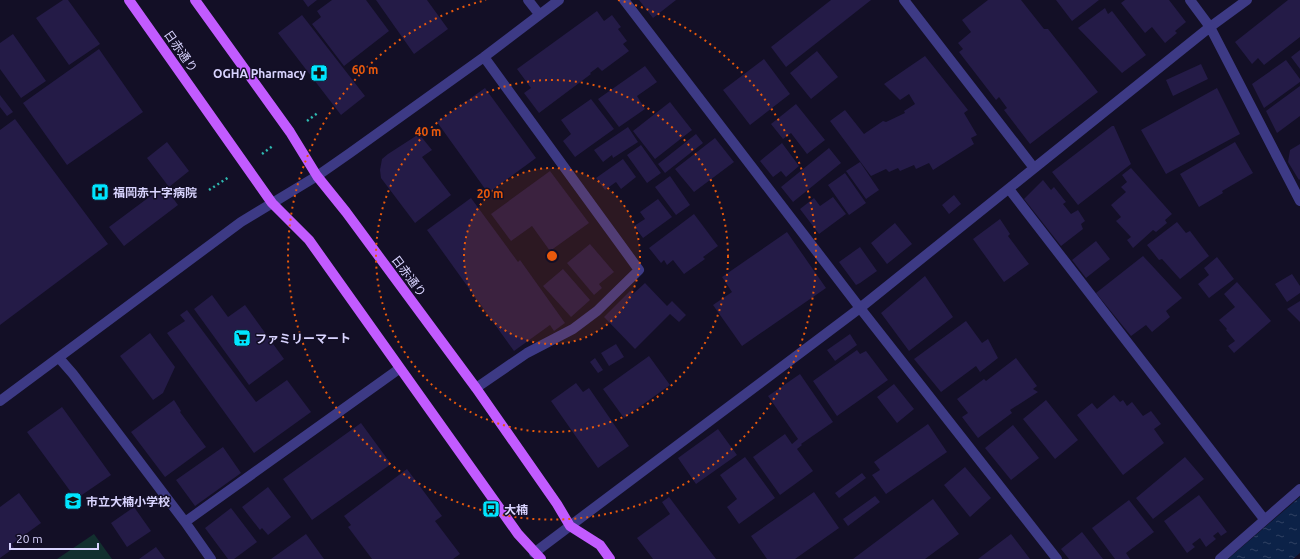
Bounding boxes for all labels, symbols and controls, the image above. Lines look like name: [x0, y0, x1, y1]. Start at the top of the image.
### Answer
street label: 日赤通り: [162, 28, 200, 74]
pharmacy icon: OGHA Pharmacy: [309, 63, 329, 83]
text: 60 m: [352, 63, 378, 76]
place label: OGHA Pharmacy: [213, 67, 307, 80]
text: 40 m: [415, 125, 441, 138]
hospital icon: 福岡赤十字病院: [90, 182, 110, 202]
place label: 福岡赤十字病院: [113, 186, 197, 199]
text: 20 m: [477, 187, 503, 200]
centre of rings: [545, 249, 559, 263]
street label: 日赤通り: [389, 253, 429, 299]
supermarket icon: ファミリーマート: [232, 328, 252, 348]
place label: ファミリーマート: [255, 332, 351, 345]
school or university icon: 市立大楠小学校: [63, 491, 83, 511]
place label: 市立大楠小学校: [86, 495, 170, 508]
bus stop icon: 大楠: [481, 499, 501, 519]
place label: 大楠: [504, 503, 528, 516]
scale bar: [10, 525, 98, 551]
text: 20 m: [16, 532, 43, 545]

